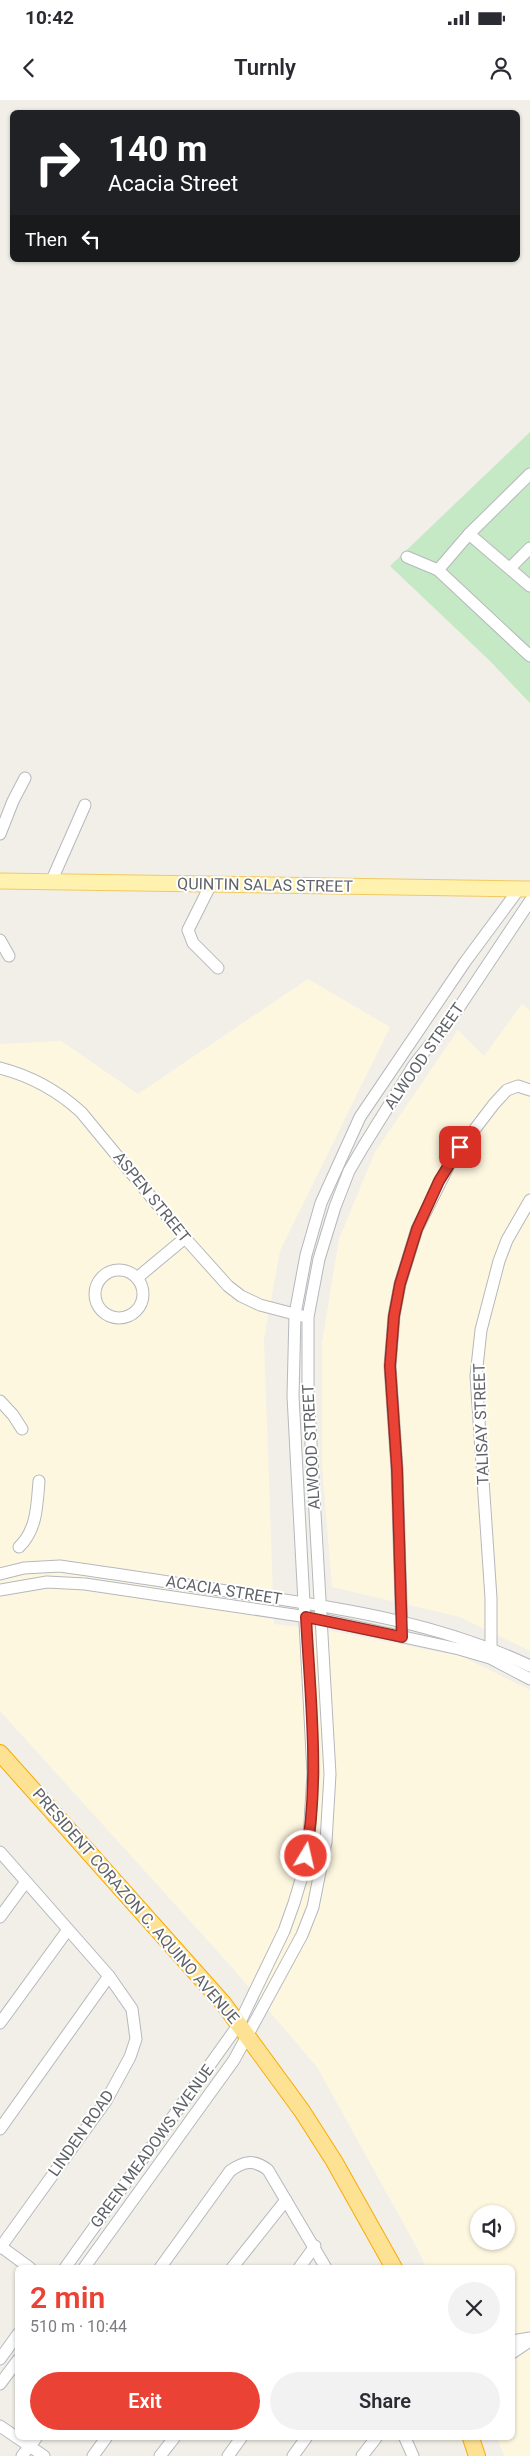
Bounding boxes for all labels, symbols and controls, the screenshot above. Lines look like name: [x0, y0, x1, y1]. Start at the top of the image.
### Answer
text: 10:42: [25, 6, 74, 29]
icon: back: [15, 54, 43, 82]
icon: person: [487, 54, 515, 82]
text: Turnly: [234, 55, 296, 80]
text: 140 m: [108, 129, 207, 170]
icon: right: [25, 130, 90, 195]
text: Acacia Street: [108, 171, 238, 196]
icon: left: [77, 225, 105, 253]
text: Then: [25, 228, 67, 251]
street label: QUINTIN SALAS STREET: [177, 874, 353, 896]
street label: ALWOOD STREET: [380, 999, 468, 1113]
pin: [439, 1126, 481, 1168]
icon: arrive: [446, 1133, 474, 1161]
street label: ASPEN STREET: [110, 1148, 195, 1247]
street label: TALISAY STREET: [469, 1362, 493, 1485]
street label: ALWOOD STREET: [298, 1383, 324, 1510]
street label: ACACIA STREET: [165, 1571, 284, 1609]
street label: PRESIDENT CORAZON C. AQUINO AVENUE: [29, 1785, 243, 2027]
position arrow: [279, 1829, 331, 1881]
street label: GREEN MEADOWS AVENUE: [86, 2061, 218, 2231]
street label: LINDEN ROAD: [44, 2086, 118, 2180]
map controls: [470, 2205, 515, 2250]
button: sound: [470, 2205, 515, 2250]
text: 2 min: [30, 2280, 105, 2315]
button: close: [448, 2282, 500, 2334]
text: 510 m · 10:44: [30, 2317, 127, 2336]
button: Exit: [30, 2372, 260, 2430]
button: Share: [270, 2372, 500, 2430]

